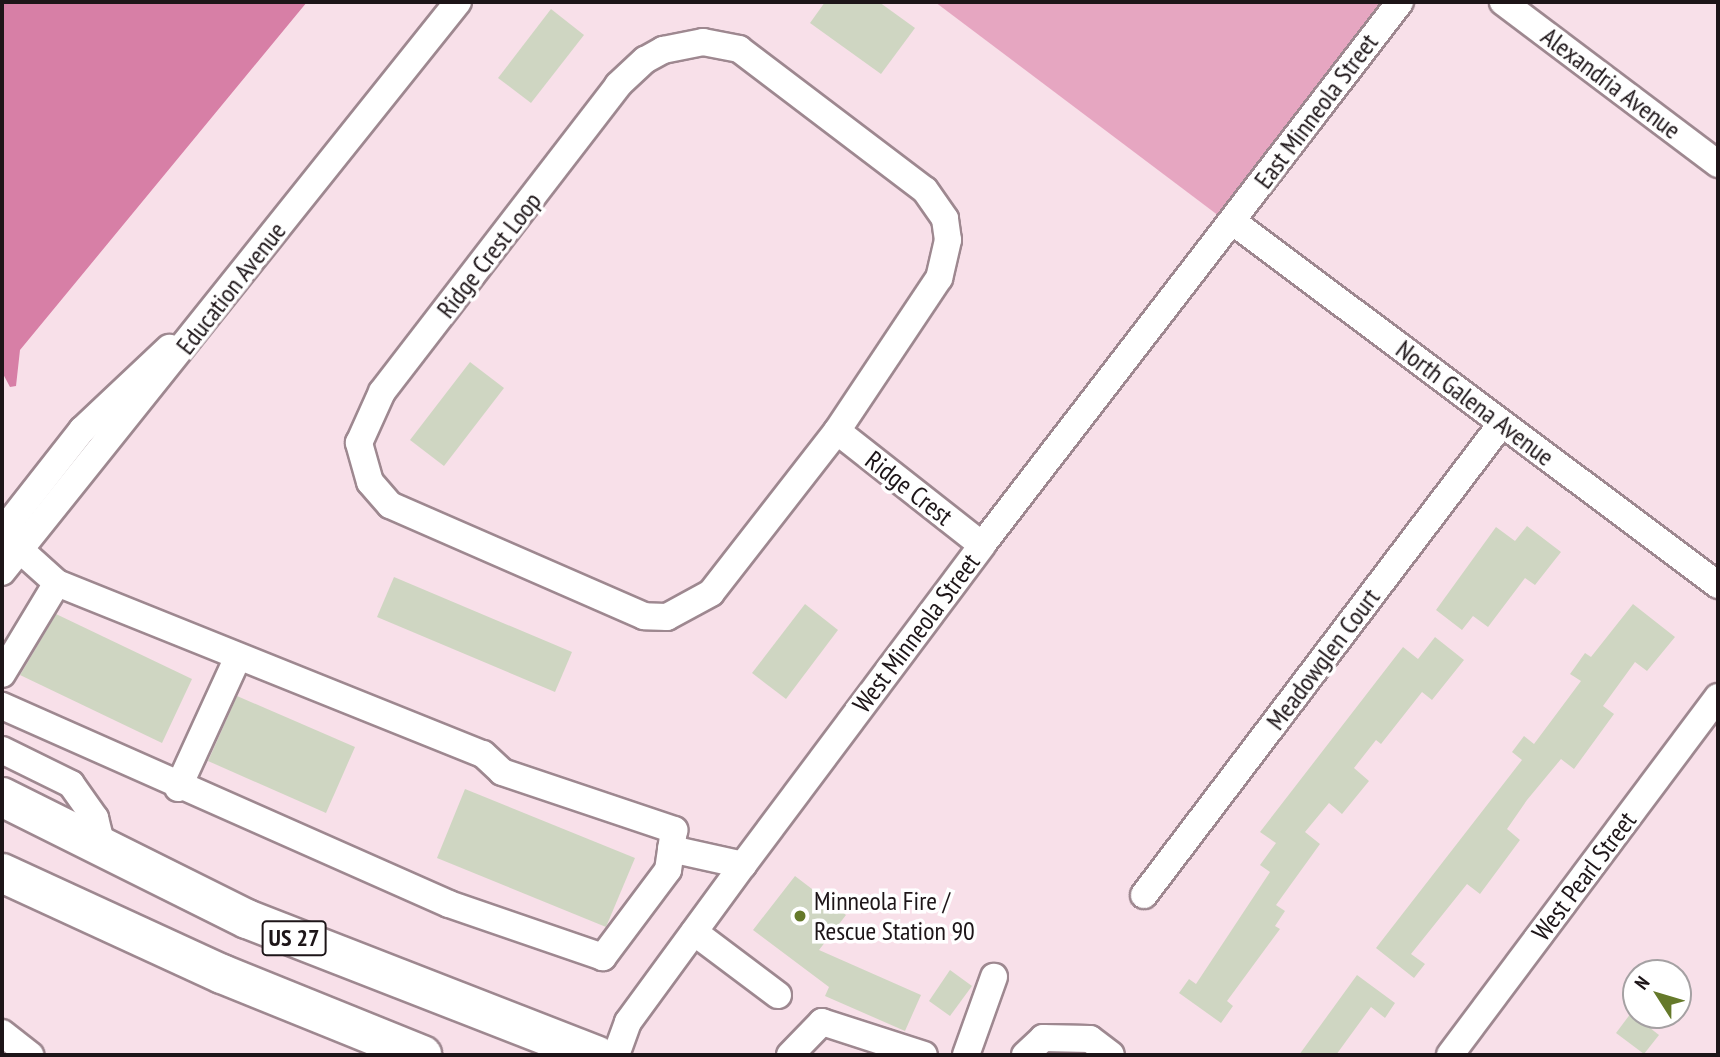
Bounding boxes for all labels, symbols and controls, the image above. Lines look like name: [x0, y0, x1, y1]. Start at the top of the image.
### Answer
street label: Alexandria Avenue: [1535, 20, 1687, 146]
street label: East Minneola Street: [1248, 28, 1384, 194]
street label: Ridge Crest Loop: [430, 186, 548, 324]
street label: Education Avenue: [169, 215, 293, 361]
street label: North Galena Avenue: [1390, 333, 1560, 473]
street label: Ridge Crest: [859, 444, 959, 532]
street label: West Minneola Street: [846, 547, 986, 719]
street label: Meadowglen Court: [1260, 582, 1386, 736]
street label: West Pearl Street: [1525, 805, 1643, 947]
place label: Minneola Fire / Rescue Station 90: [814, 885, 975, 946]
marker: Minneola Fire / Rescue Station 90: [792, 908, 808, 924]
road number: US 27: [261, 918, 327, 958]
north arrow: [1622, 959, 1692, 1029]
text: N: [1629, 971, 1654, 994]

